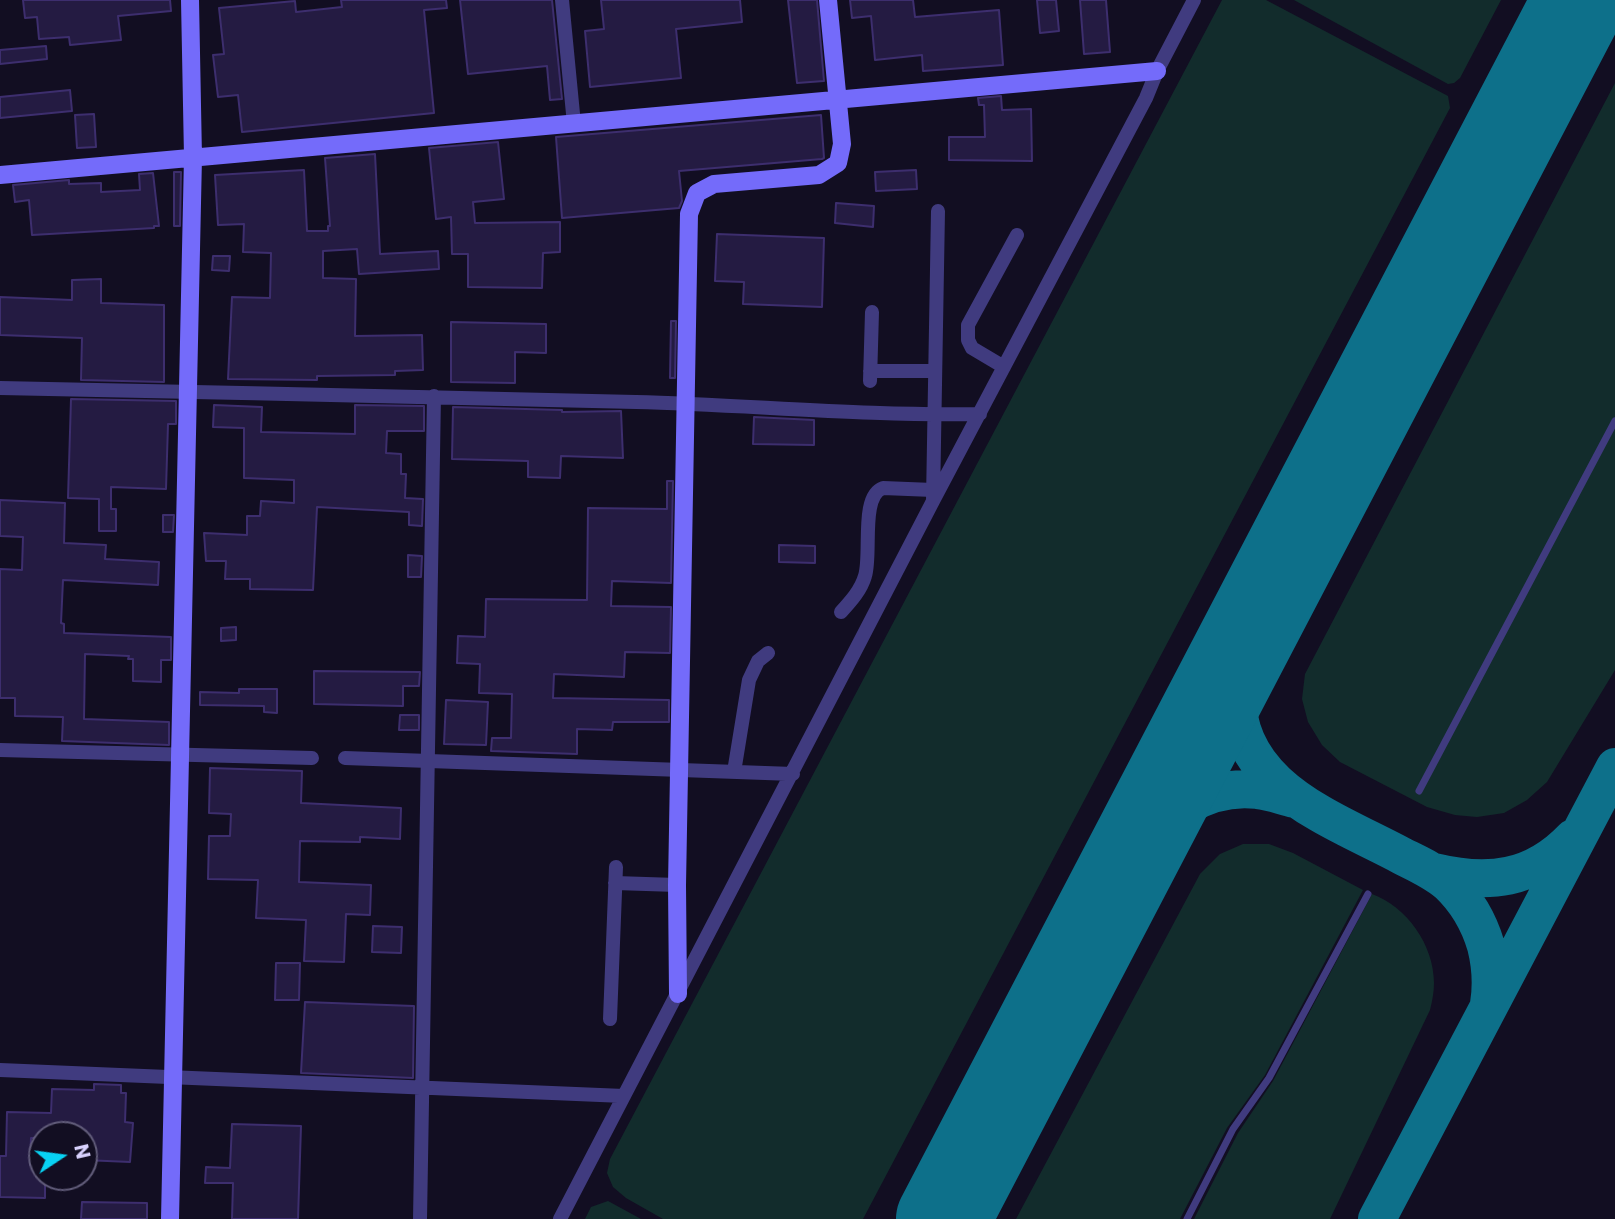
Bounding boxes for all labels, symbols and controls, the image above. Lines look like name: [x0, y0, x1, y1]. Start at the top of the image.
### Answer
north arrow: [28, 1121, 98, 1191]
text: N: [67, 1142, 97, 1162]

